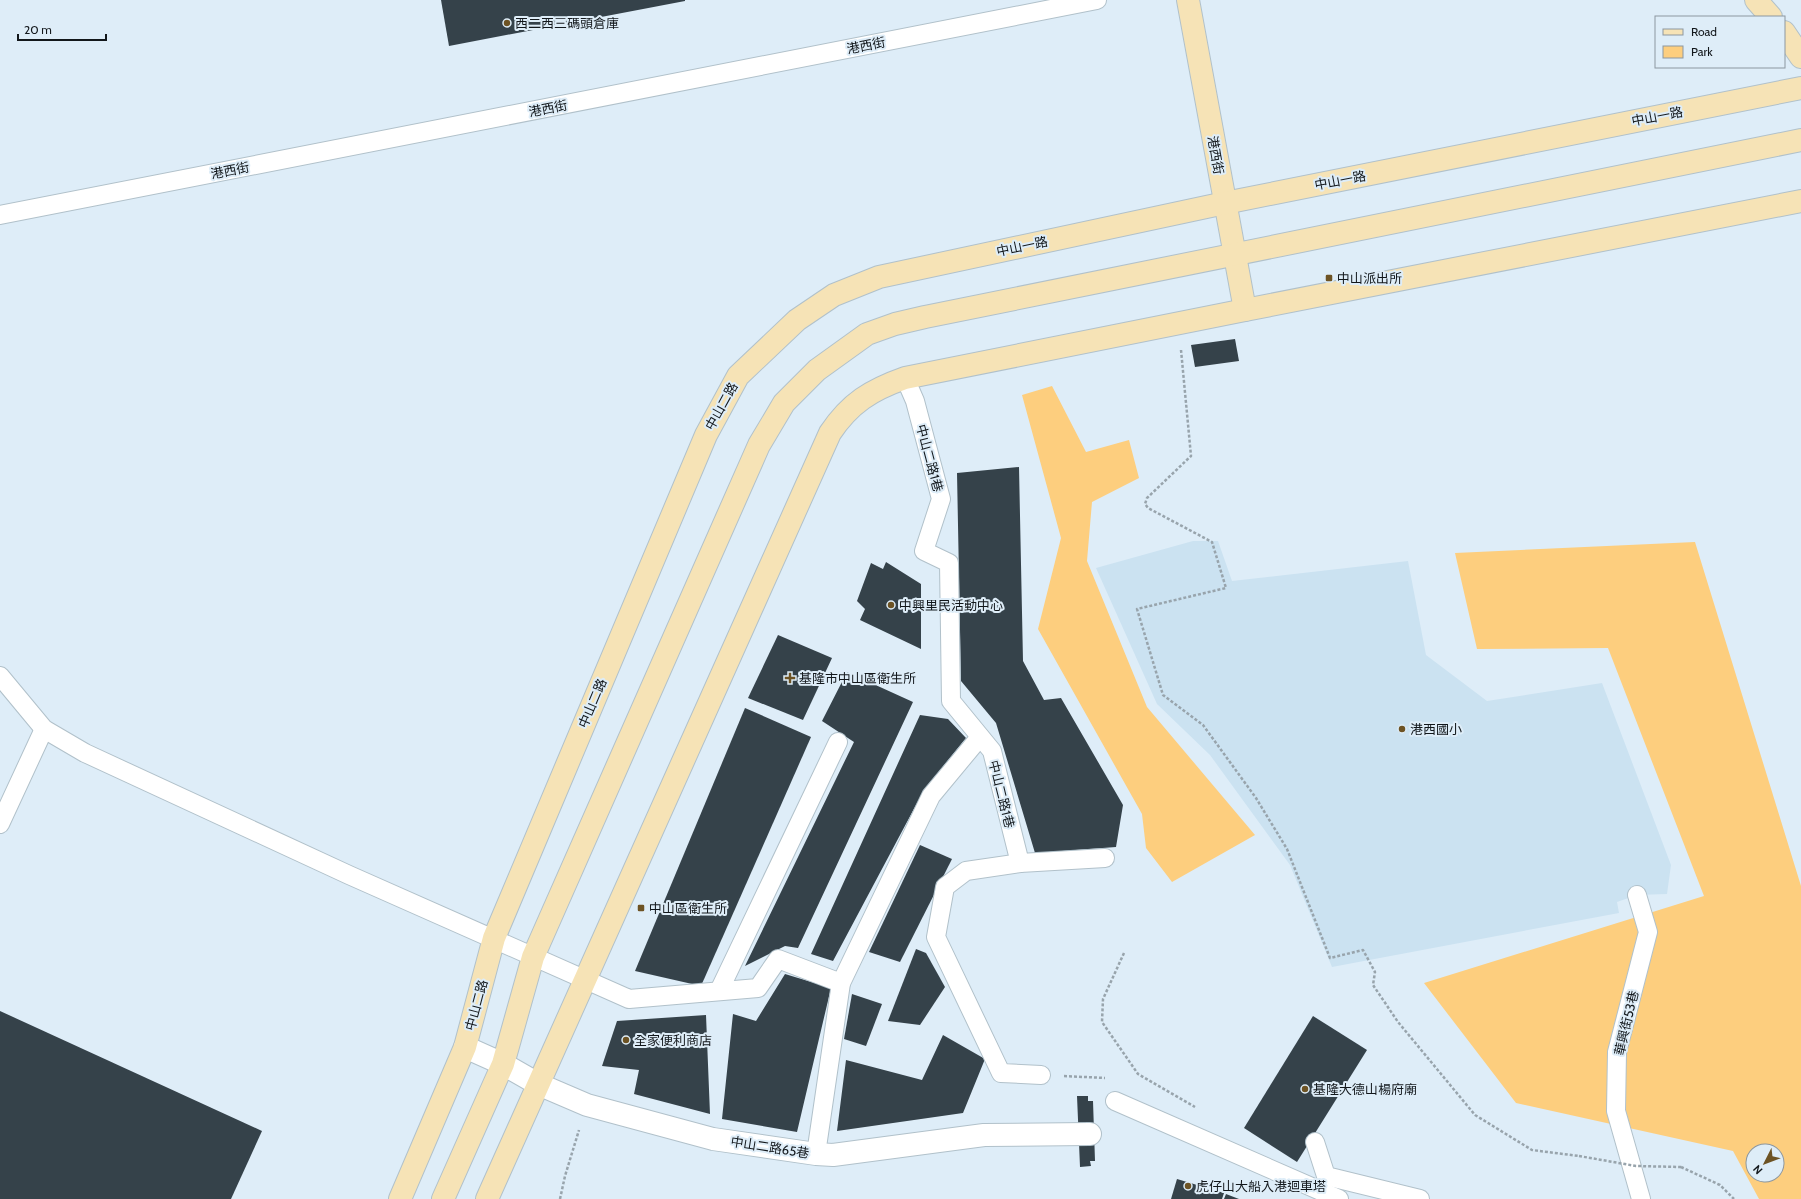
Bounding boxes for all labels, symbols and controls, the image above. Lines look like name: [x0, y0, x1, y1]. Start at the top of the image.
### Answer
place label: 西二西三碼頭倉庫: [515, 15, 619, 31]
scale bar: [18, 16, 106, 42]
legend: [1655, 16, 1785, 68]
marker: 西二西三碼頭倉庫: [502, 18, 512, 28]
text: 20 m: [24, 22, 52, 37]
text: Road: [1691, 24, 1717, 39]
street label: 港西街: [845, 33, 887, 57]
text: Park: [1691, 44, 1713, 59]
street label: 港西街: [527, 96, 569, 120]
street label: 中山一路: [1630, 103, 1684, 129]
street label: 港西街: [1205, 134, 1227, 176]
street label: 港西街: [209, 158, 251, 182]
street label: 中山一路: [1313, 167, 1367, 193]
street label: 中山一路: [995, 233, 1049, 259]
place label: 中山派出所: [1337, 270, 1402, 286]
marker: 中山派出所: [1324, 273, 1334, 283]
street label: 中山二路: [701, 379, 741, 433]
street label: 中山二路1巷: [913, 422, 947, 494]
place label: 中興里民活動中心: [899, 597, 1003, 613]
marker: 中興里民活動中心: [886, 600, 896, 610]
place label: 基隆市中山區衛生所: [799, 670, 916, 686]
marker: 基隆市中山區衛生所: [784, 672, 796, 684]
street label: 中山二路: [574, 676, 610, 730]
place label: 港西國小: [1410, 721, 1462, 737]
marker: 港西國小: [1397, 724, 1407, 734]
street label: 中山二路1巷: [986, 758, 1018, 830]
place label: 中山區衛生所: [649, 900, 727, 916]
marker: 中山區衛生所: [636, 903, 646, 913]
street label: 中山二路: [462, 978, 490, 1032]
street label: 華興街53巷: [1611, 989, 1641, 1057]
place label: 全家便利商店: [634, 1032, 712, 1048]
marker: 全家便利商店: [621, 1035, 631, 1045]
place label: 基隆大德山楊府廟: [1313, 1081, 1417, 1097]
marker: 基隆大德山楊府廟: [1300, 1084, 1310, 1094]
street label: 中山二路65巷: [730, 1133, 810, 1161]
north arrow: [1745, 1143, 1785, 1183]
text: N: [1750, 1162, 1765, 1177]
place label: 虎仔山大船入港迴車塔: [1196, 1178, 1326, 1194]
marker: 虎仔山大船入港迴車塔: [1183, 1181, 1193, 1191]

